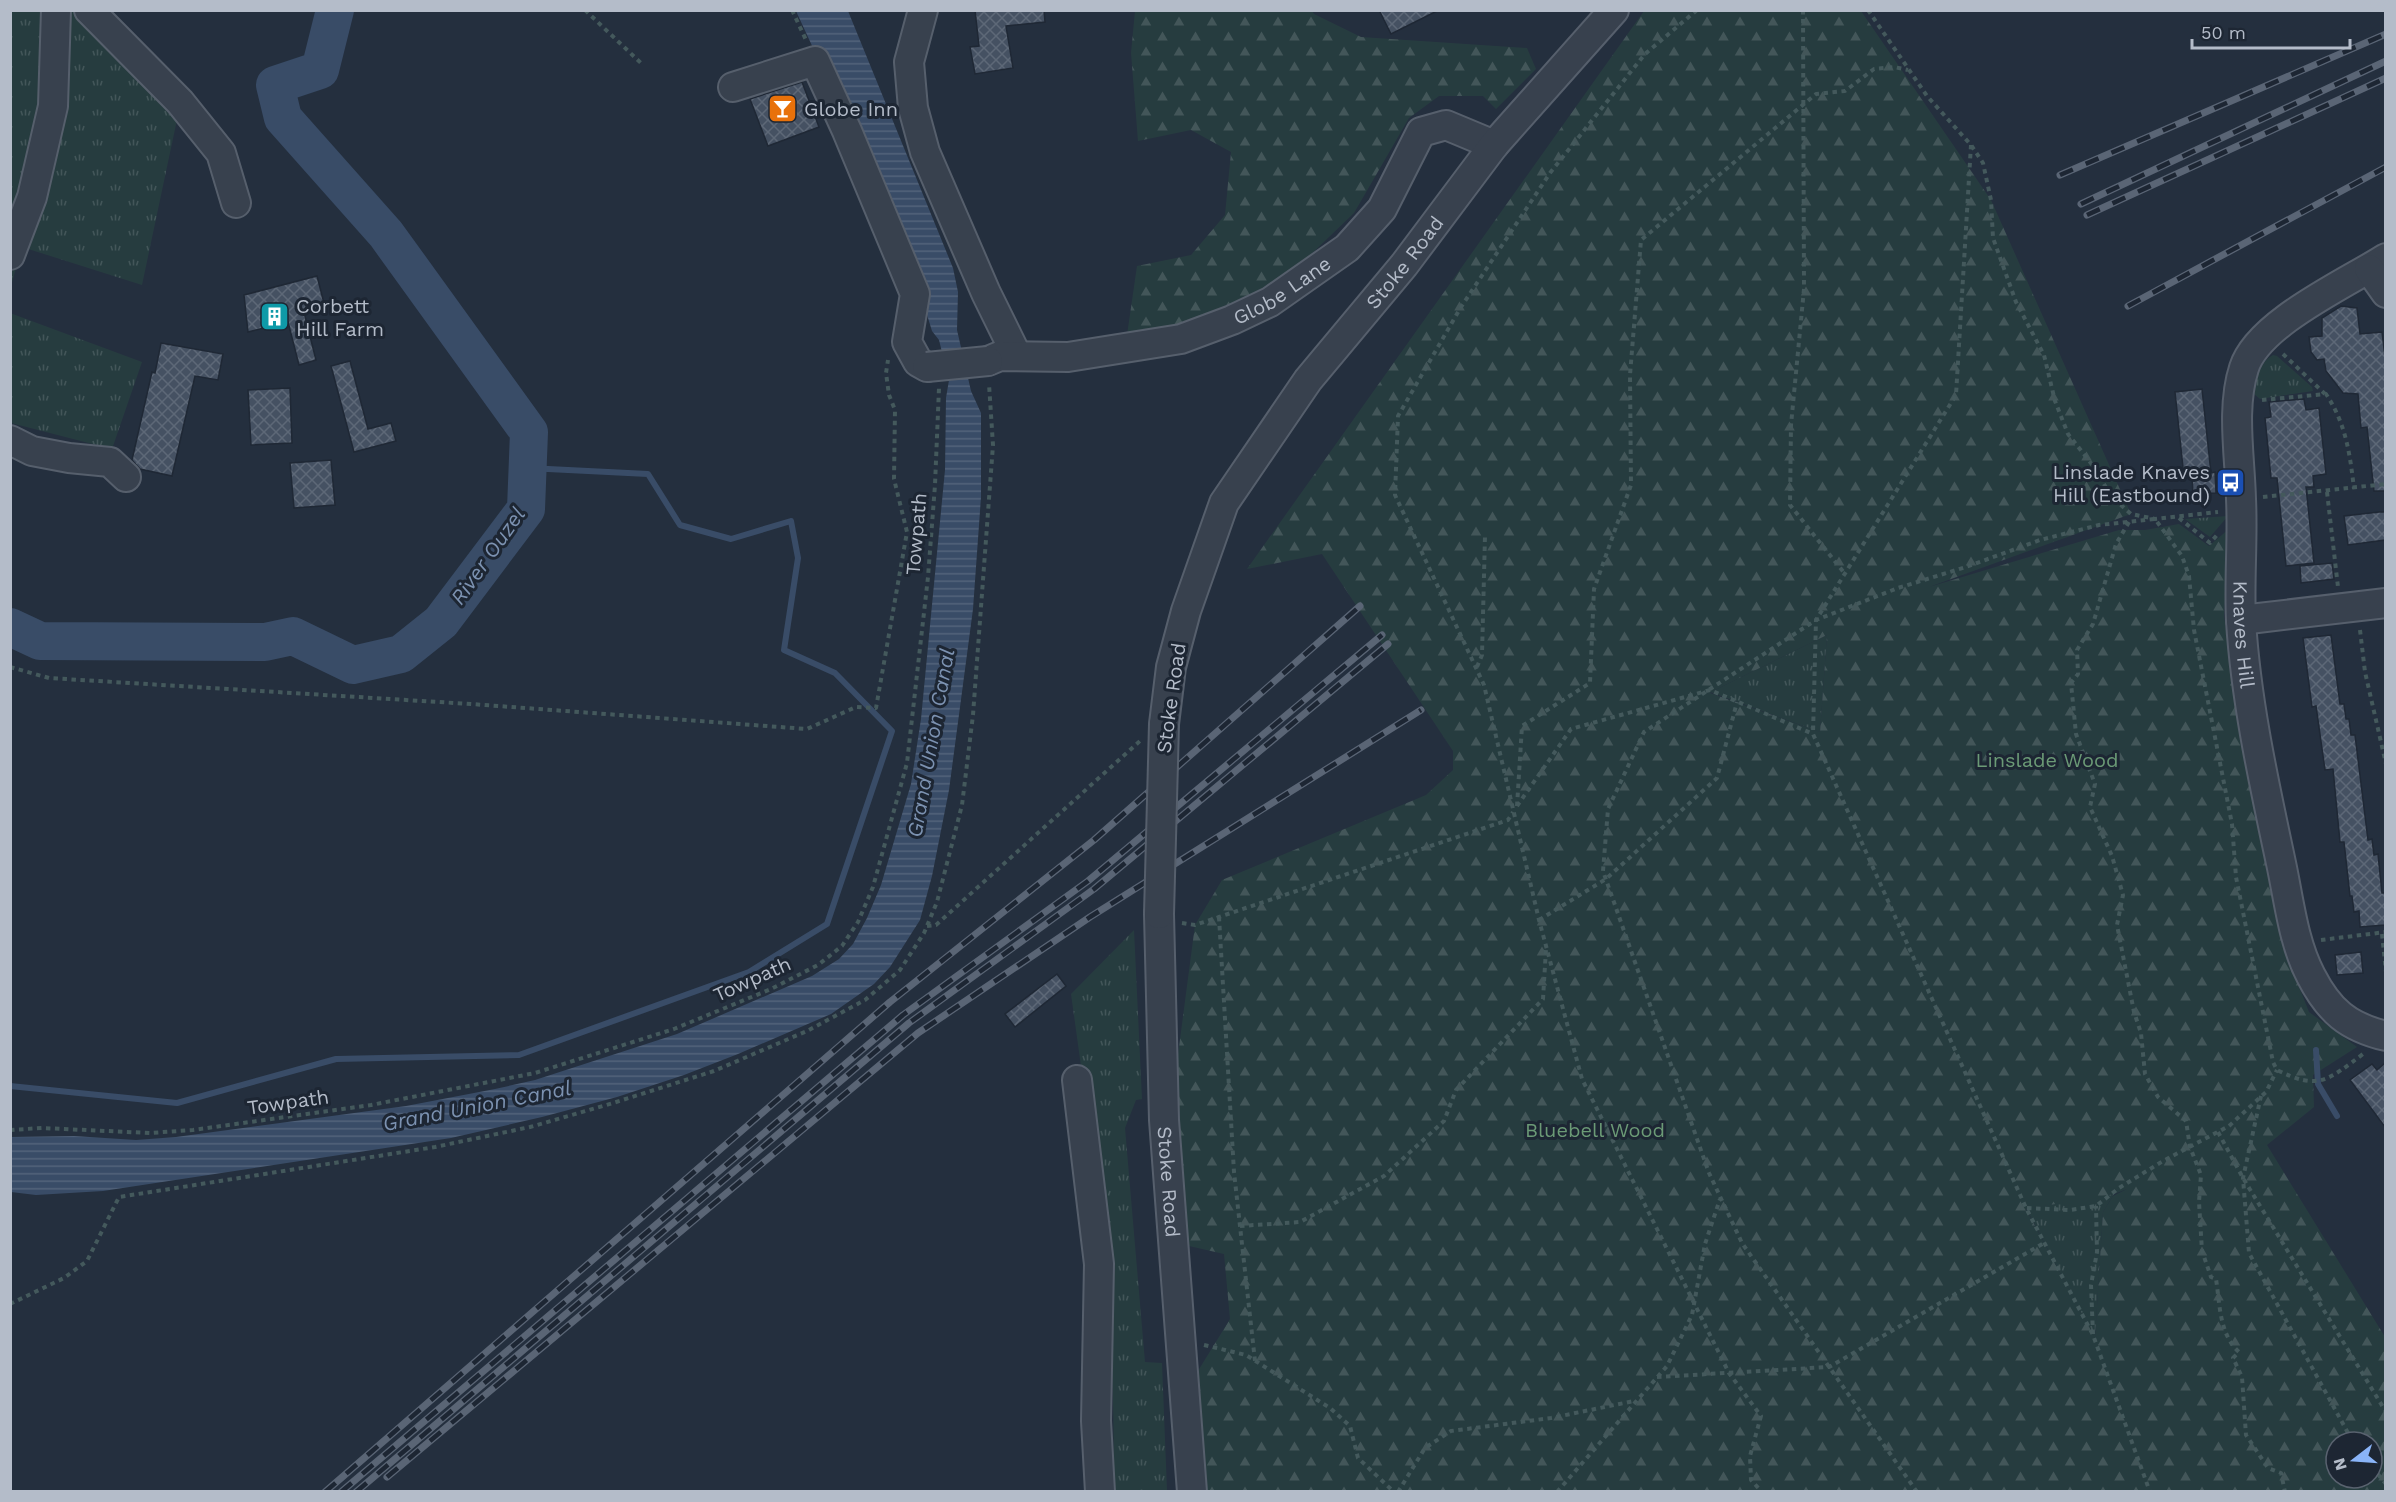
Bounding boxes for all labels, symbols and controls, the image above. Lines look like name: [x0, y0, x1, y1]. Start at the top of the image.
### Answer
scale bar: [2192, 12, 2350, 50]
text: 50 m: [2201, 22, 2246, 43]
bar icon: Globe Inn: [767, 93, 799, 125]
place label: Globe Inn: [804, 97, 898, 121]
street label: Stoke Road: [1361, 211, 1448, 314]
street label: Globe Lane: [1229, 251, 1335, 330]
place label: Corbett Hill Farm: [296, 294, 384, 341]
building icon: Corbett Hill Farm: [259, 301, 291, 333]
place label: Linslade Knaves Hill (Eastbound): [2053, 460, 2210, 507]
bus stop icon: Linslade Knaves Hill (Eastbound): [2215, 467, 2247, 499]
street label: Towpath: [900, 492, 932, 576]
water label: River Ouzel: [445, 502, 530, 609]
street label: Knaves Hill: [2228, 580, 2260, 690]
street label: Stoke Road: [1151, 641, 1191, 755]
water label: Grand Union Canal: [902, 646, 959, 839]
park label: Linslade Wood: [1975, 748, 2119, 772]
street label: Towpath: [709, 951, 795, 1007]
water label: Grand Union Canal: [381, 1075, 573, 1136]
street label: Towpath: [245, 1084, 331, 1120]
park label: Bluebell Wood: [1525, 1118, 1665, 1142]
street label: Stoke Road: [1153, 1125, 1185, 1238]
north arrow: [2324, 1430, 2384, 1490]
text: N: [2329, 1456, 2351, 1473]

